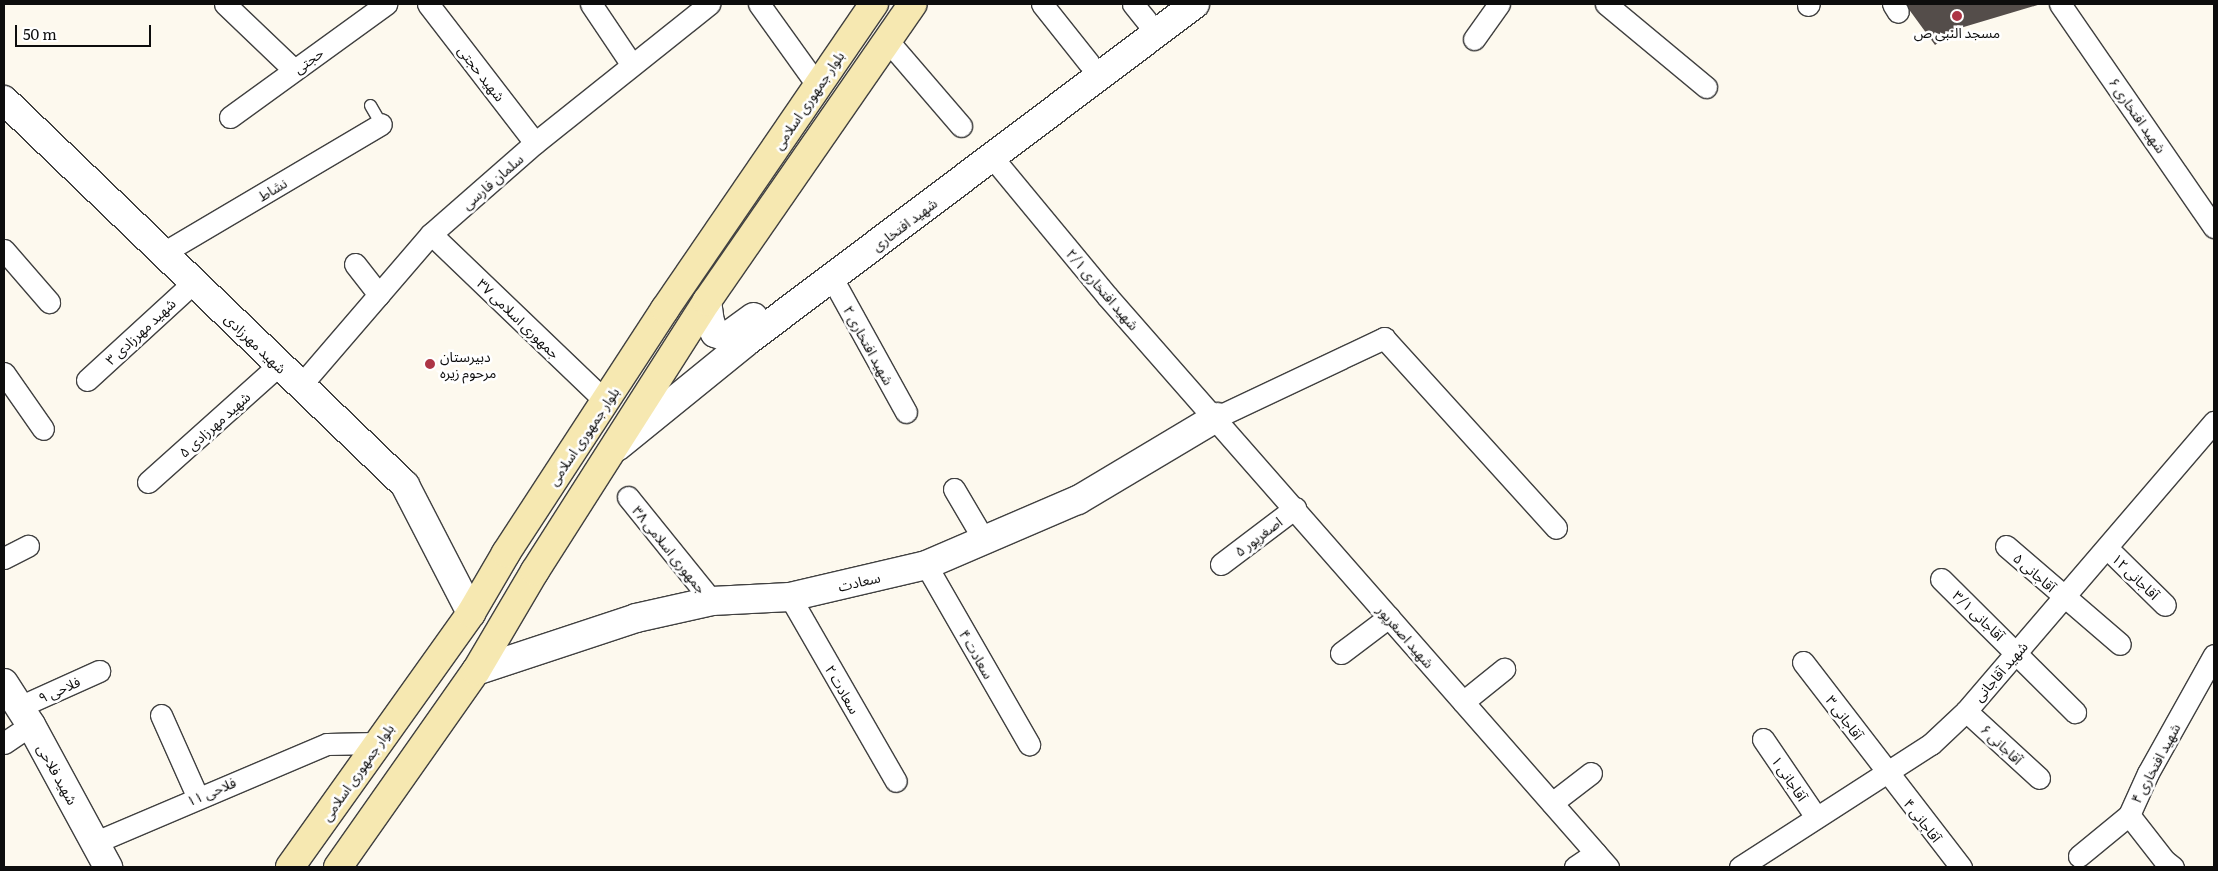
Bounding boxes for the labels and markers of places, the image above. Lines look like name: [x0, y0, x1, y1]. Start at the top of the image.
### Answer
marker: مسجد النبی ص: [1951, 10, 1963, 22]
place label: مسجد النبی ص: [1914, 24, 2000, 40]
place label: دبیرستان مرحوم زیره: [440, 348, 496, 381]
marker: دبیرستان مرحوم زیره: [424, 358, 436, 370]

